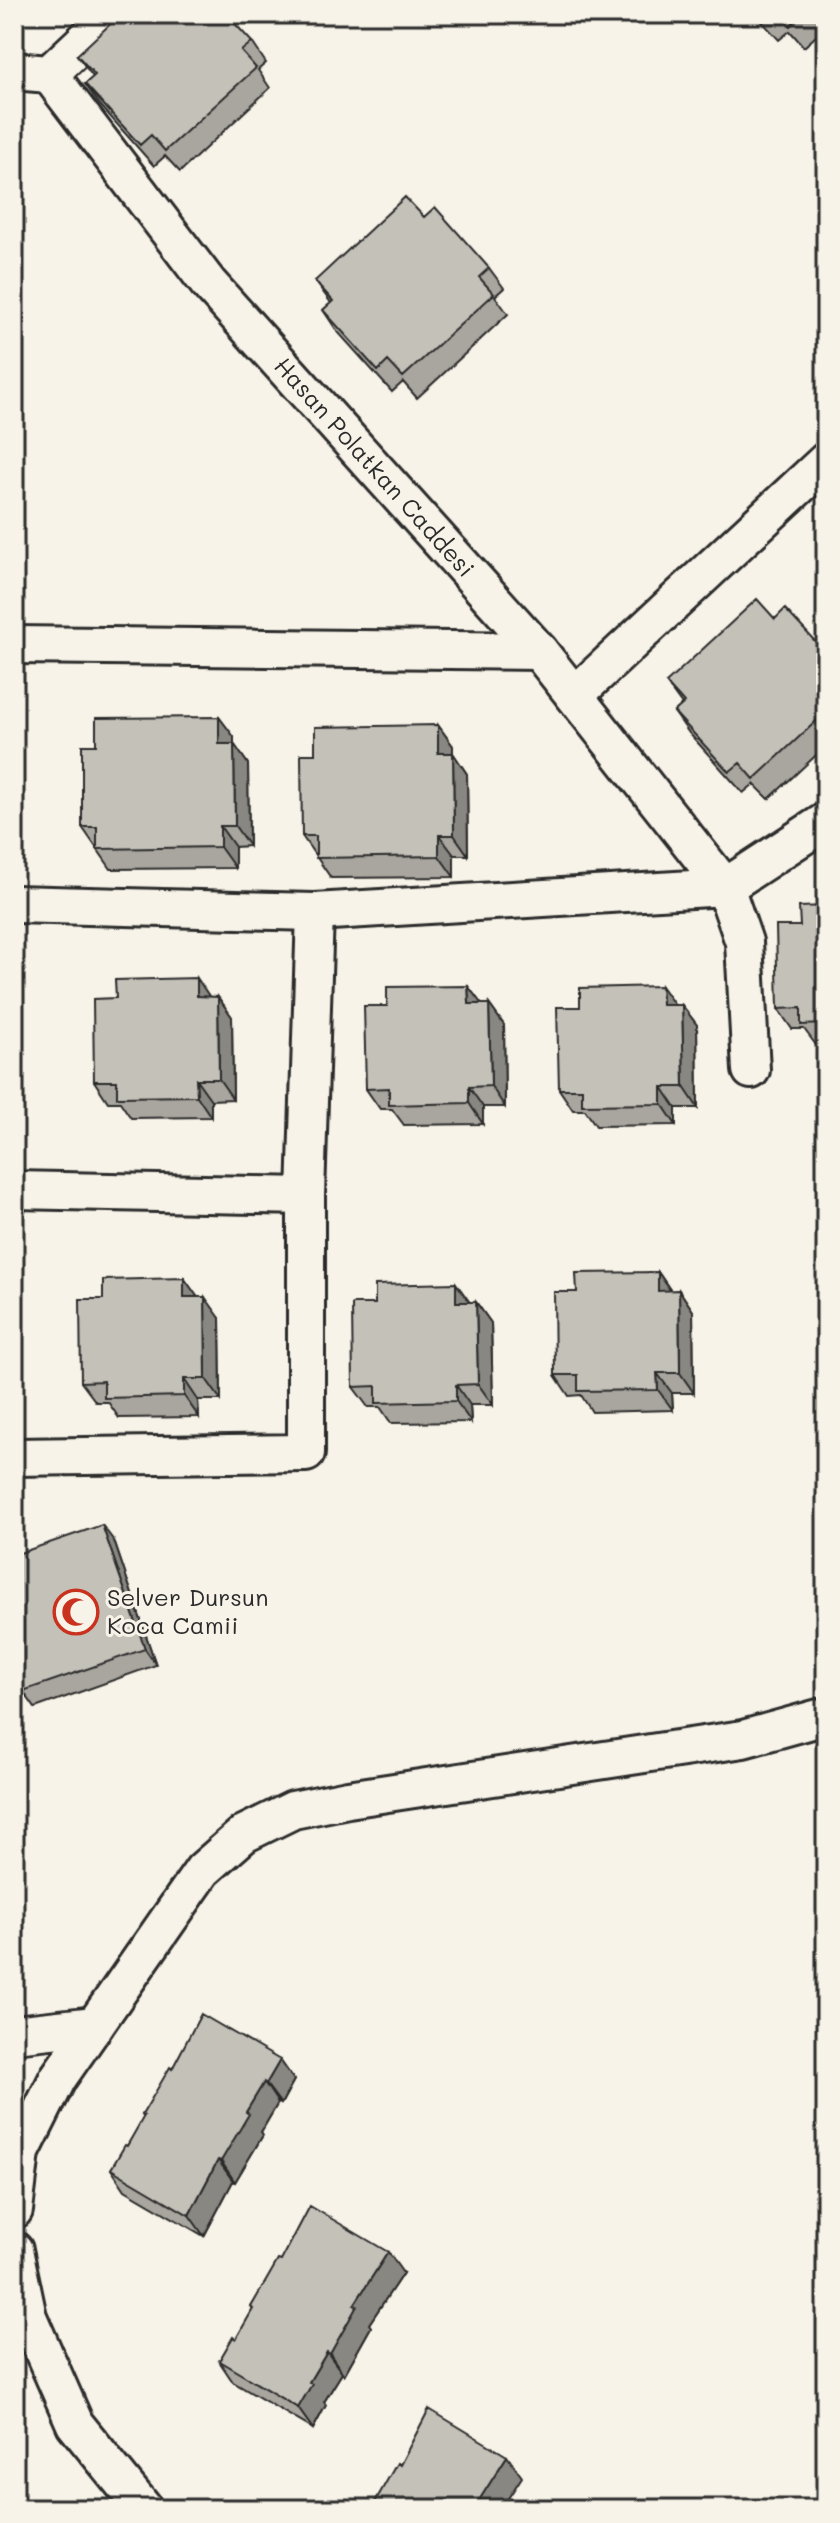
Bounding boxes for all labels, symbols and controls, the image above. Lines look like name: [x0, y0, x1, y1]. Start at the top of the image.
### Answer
street label: Hasan Polatkan Caddesi: [268, 350, 482, 583]
place label: Selver Dursun Koca Camii: [107, 1581, 268, 1640]
mosque icon: Selver Dursun Koca Camii: [52, 1588, 100, 1636]

